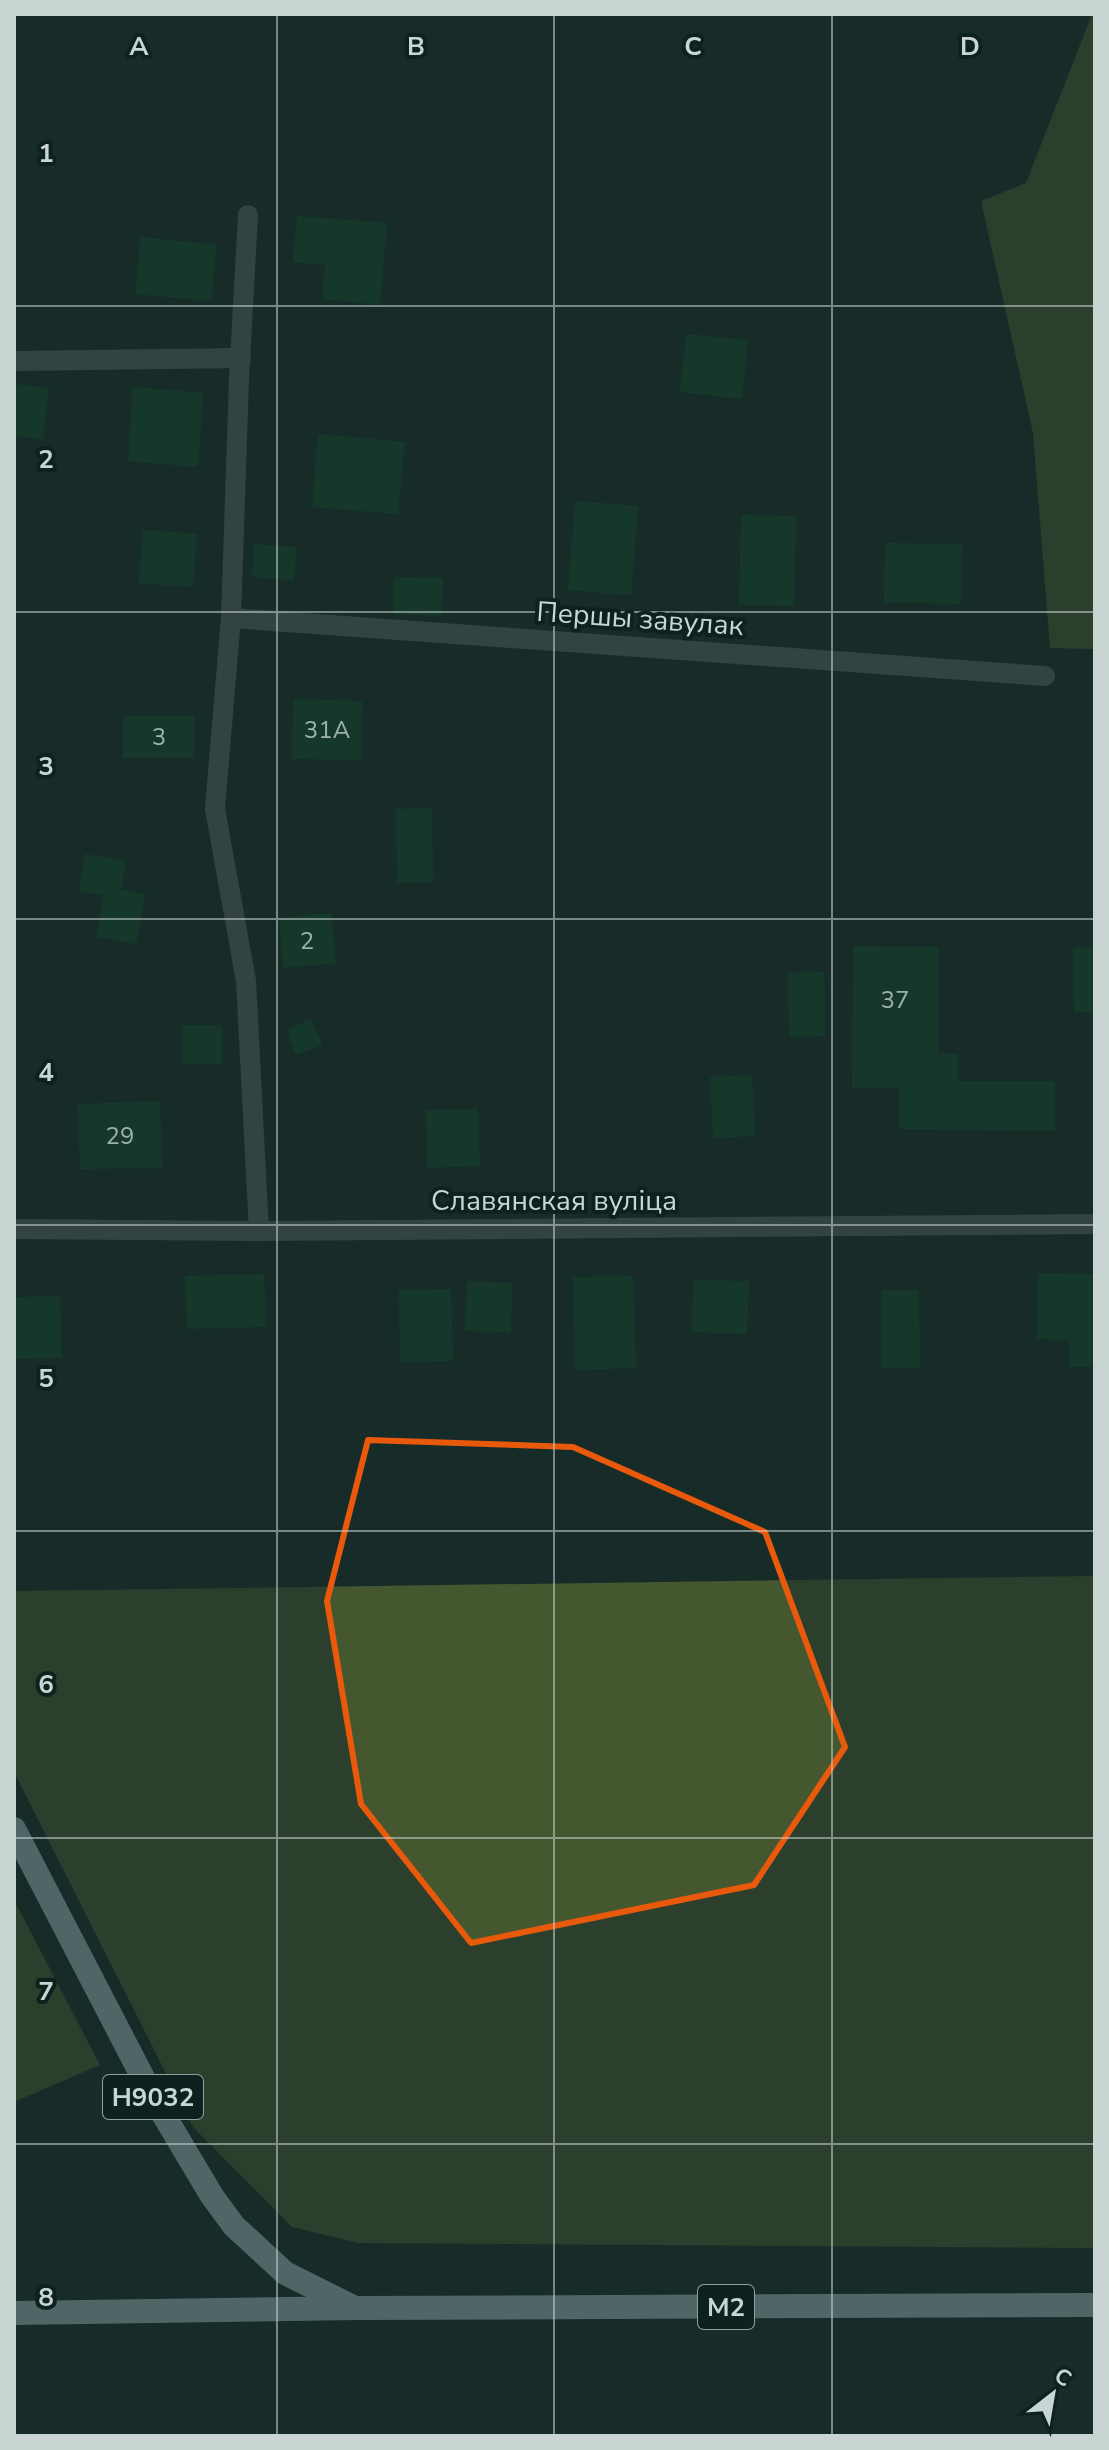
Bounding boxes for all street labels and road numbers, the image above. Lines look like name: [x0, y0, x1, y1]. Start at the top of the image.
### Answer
street label: Першы завулак: [535, 593, 745, 645]
street label: Славянская вуліца: [431, 1182, 677, 1220]
road number: Н9032: [103, 2075, 203, 2119]
road number: М2: [698, 2285, 754, 2329]

